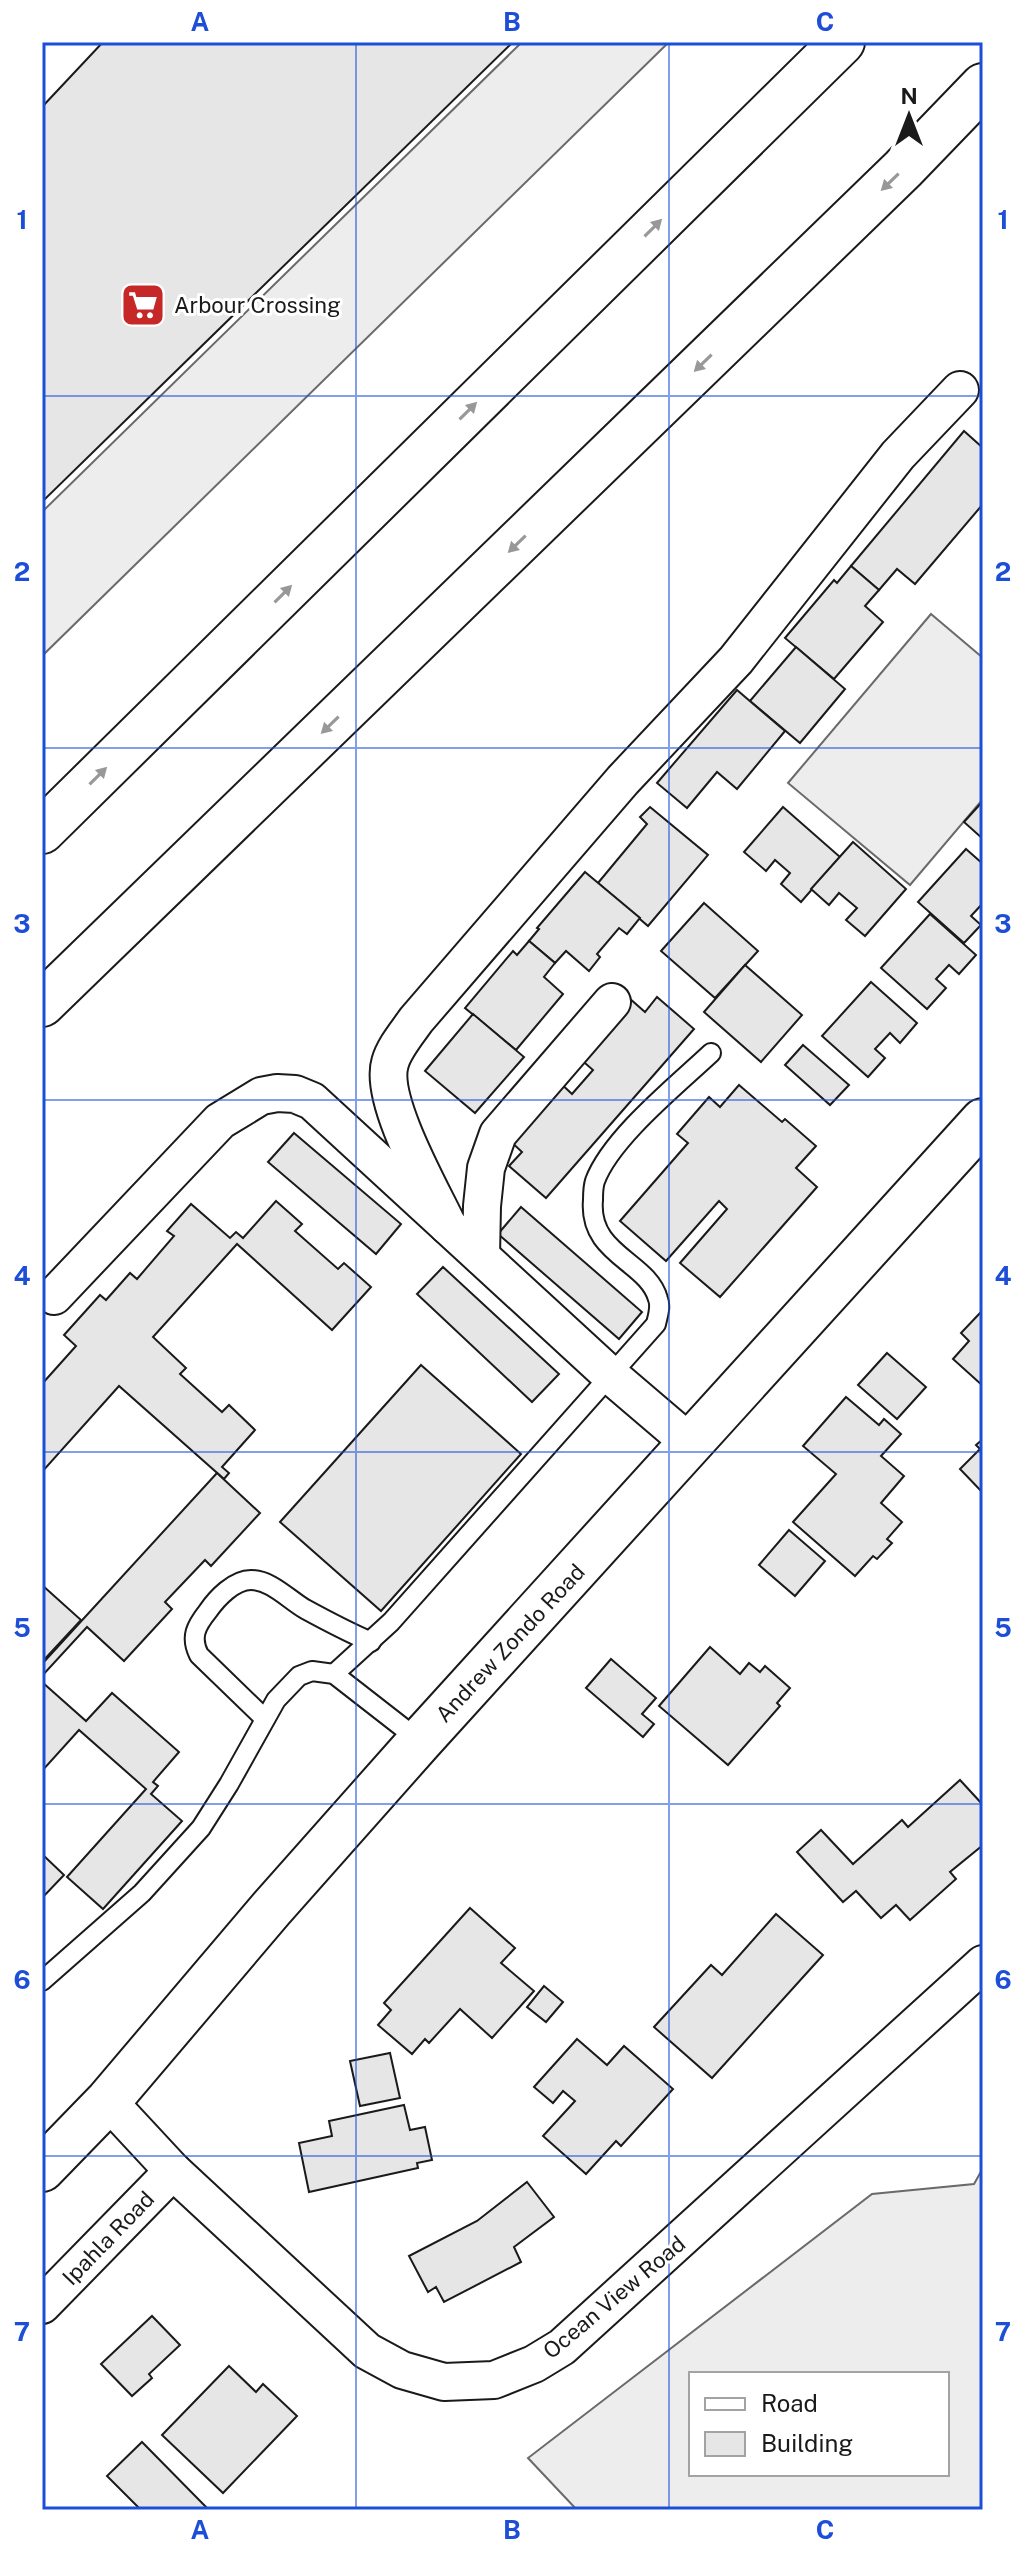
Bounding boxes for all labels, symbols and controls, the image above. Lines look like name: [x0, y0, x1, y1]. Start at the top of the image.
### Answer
text: A: [191, 6, 210, 37]
text: B: [503, 6, 521, 37]
text: C: [816, 6, 834, 37]
north arrow: [869, 76, 949, 156]
text: N: [900, 83, 918, 109]
one-way arrow: [881, 172, 900, 191]
text: 1: [16, 204, 28, 235]
text: 1: [997, 204, 1009, 235]
one-way arrow: [643, 220, 662, 238]
supermarket icon: Arbour Crossing: [119, 281, 167, 329]
place label: Arbour Crossing: [174, 292, 341, 318]
one-way arrow: [694, 353, 713, 372]
one-way arrow: [458, 402, 477, 421]
one-way arrow: [507, 535, 526, 553]
text: 2: [14, 556, 30, 587]
text: 2: [995, 556, 1011, 587]
one-way arrow: [273, 585, 292, 603]
one-way arrow: [321, 716, 340, 734]
one-way arrow: [88, 767, 107, 786]
text: 3: [13, 908, 31, 939]
text: 3: [994, 908, 1012, 939]
text: 4: [13, 1260, 31, 1291]
text: 4: [994, 1260, 1012, 1291]
street label: Andrew Zondo Road: [430, 1559, 590, 1727]
text: 5: [13, 1612, 31, 1643]
text: 5: [994, 1612, 1012, 1643]
text: 6: [13, 1964, 31, 1995]
text: 6: [994, 1964, 1012, 1995]
street label: Ipahla Road: [57, 2186, 159, 2290]
street label: Ocean View Road: [538, 2230, 690, 2364]
text: 7: [14, 2316, 30, 2347]
text: 7: [995, 2316, 1011, 2347]
legend: [689, 2372, 949, 2476]
text: Road: [761, 2389, 818, 2417]
text: Building: [761, 2429, 853, 2457]
text: A: [191, 2514, 210, 2545]
text: B: [503, 2514, 521, 2545]
text: C: [816, 2514, 834, 2545]

